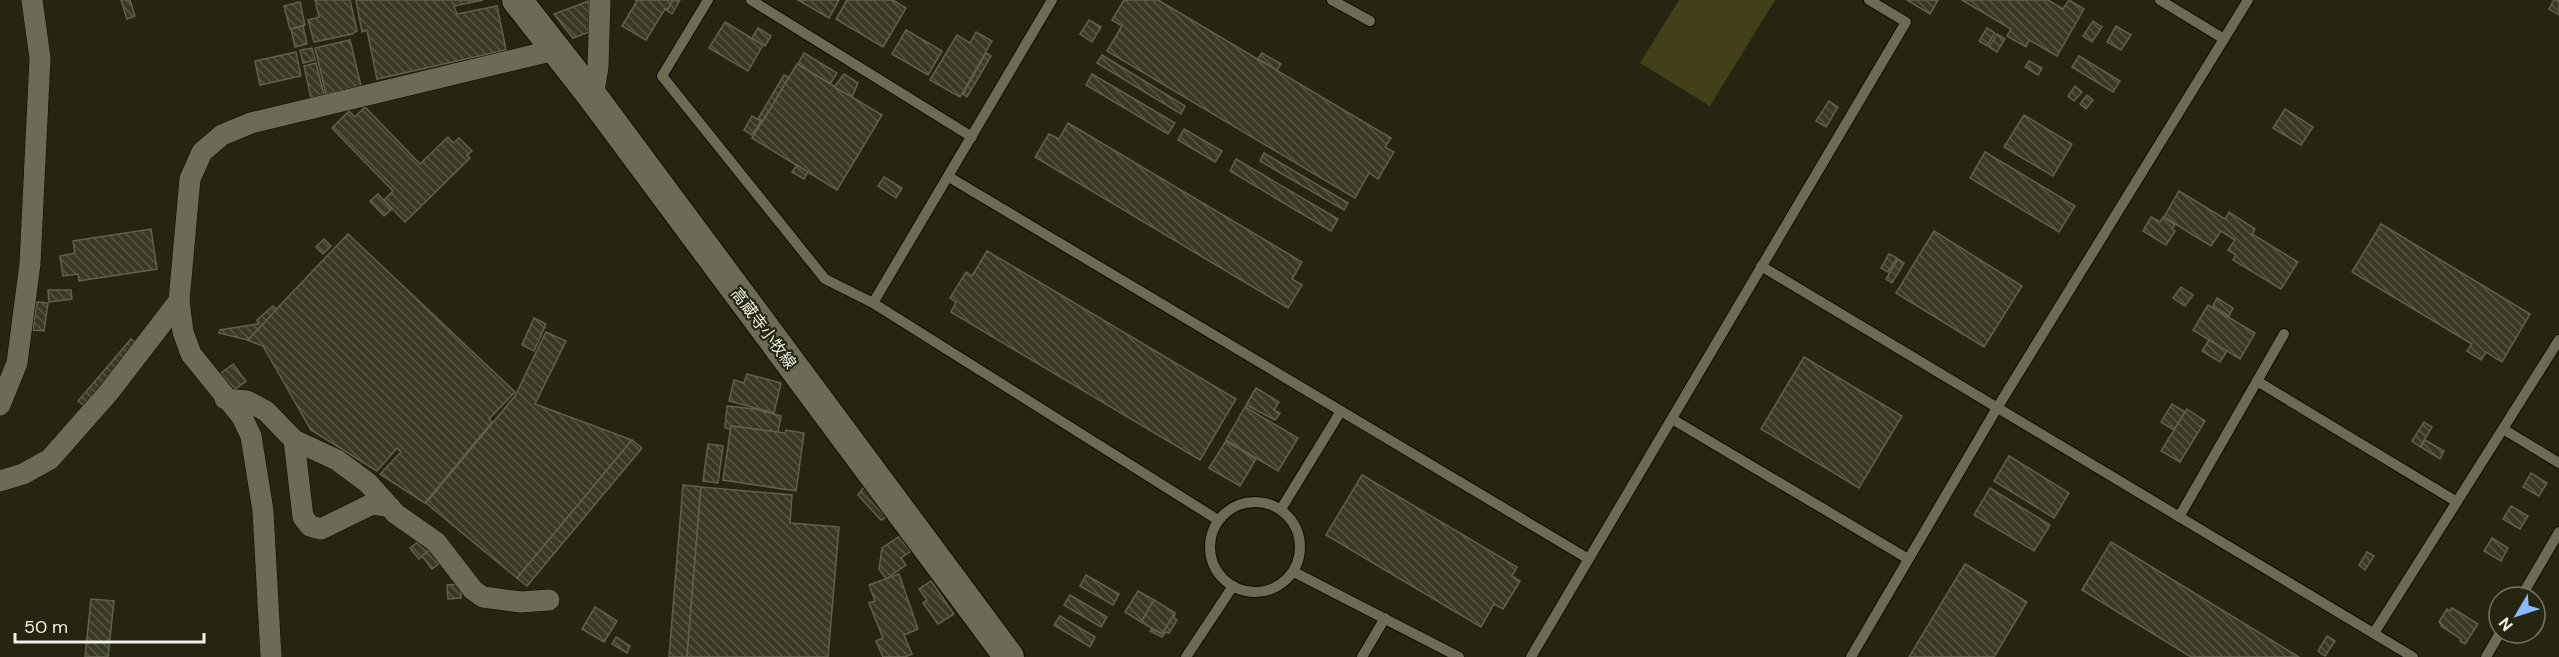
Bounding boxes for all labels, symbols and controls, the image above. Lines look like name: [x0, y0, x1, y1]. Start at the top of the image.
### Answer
street label: 高蔵寺小牧線: [726, 284, 801, 373]
north arrow: [2487, 585, 2547, 645]
scale bar: [15, 606, 204, 644]
text: N: [2494, 613, 2518, 635]
text: 50 m: [24, 615, 68, 639]

